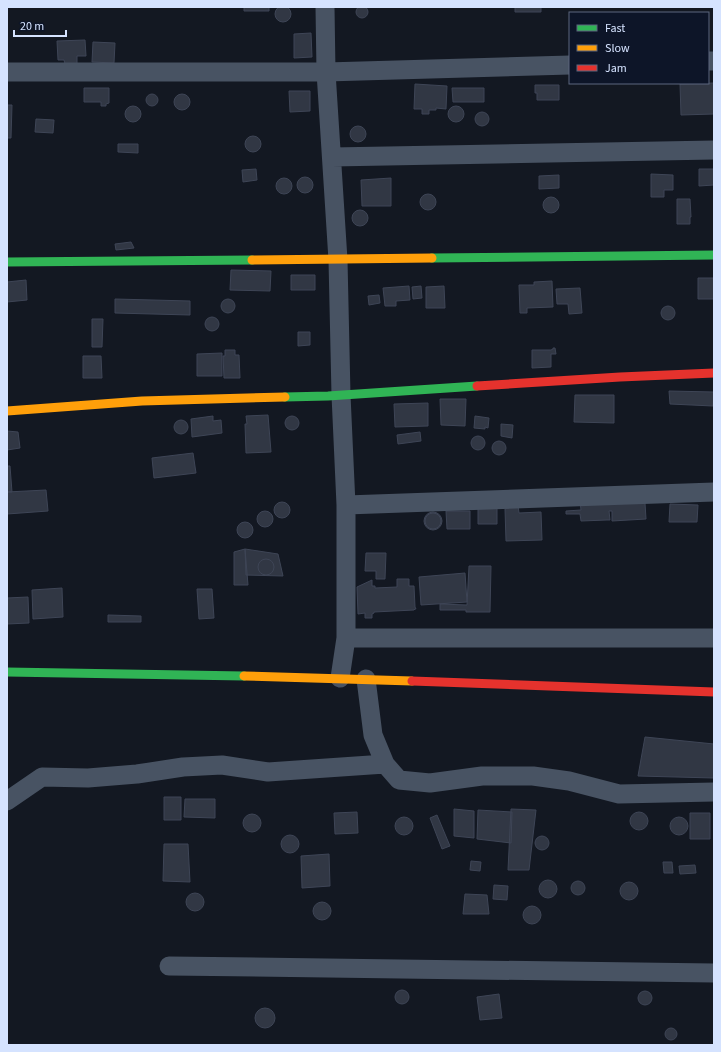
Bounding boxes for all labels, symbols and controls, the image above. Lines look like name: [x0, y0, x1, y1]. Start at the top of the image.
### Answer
scale bar: [14, 12, 66, 38]
legend: [569, 12, 709, 84]
text: 20 m: [20, 18, 44, 35]
text: Fast: [605, 20, 625, 37]
text: Slow: [605, 40, 630, 57]
text: Jam: [605, 60, 627, 77]

